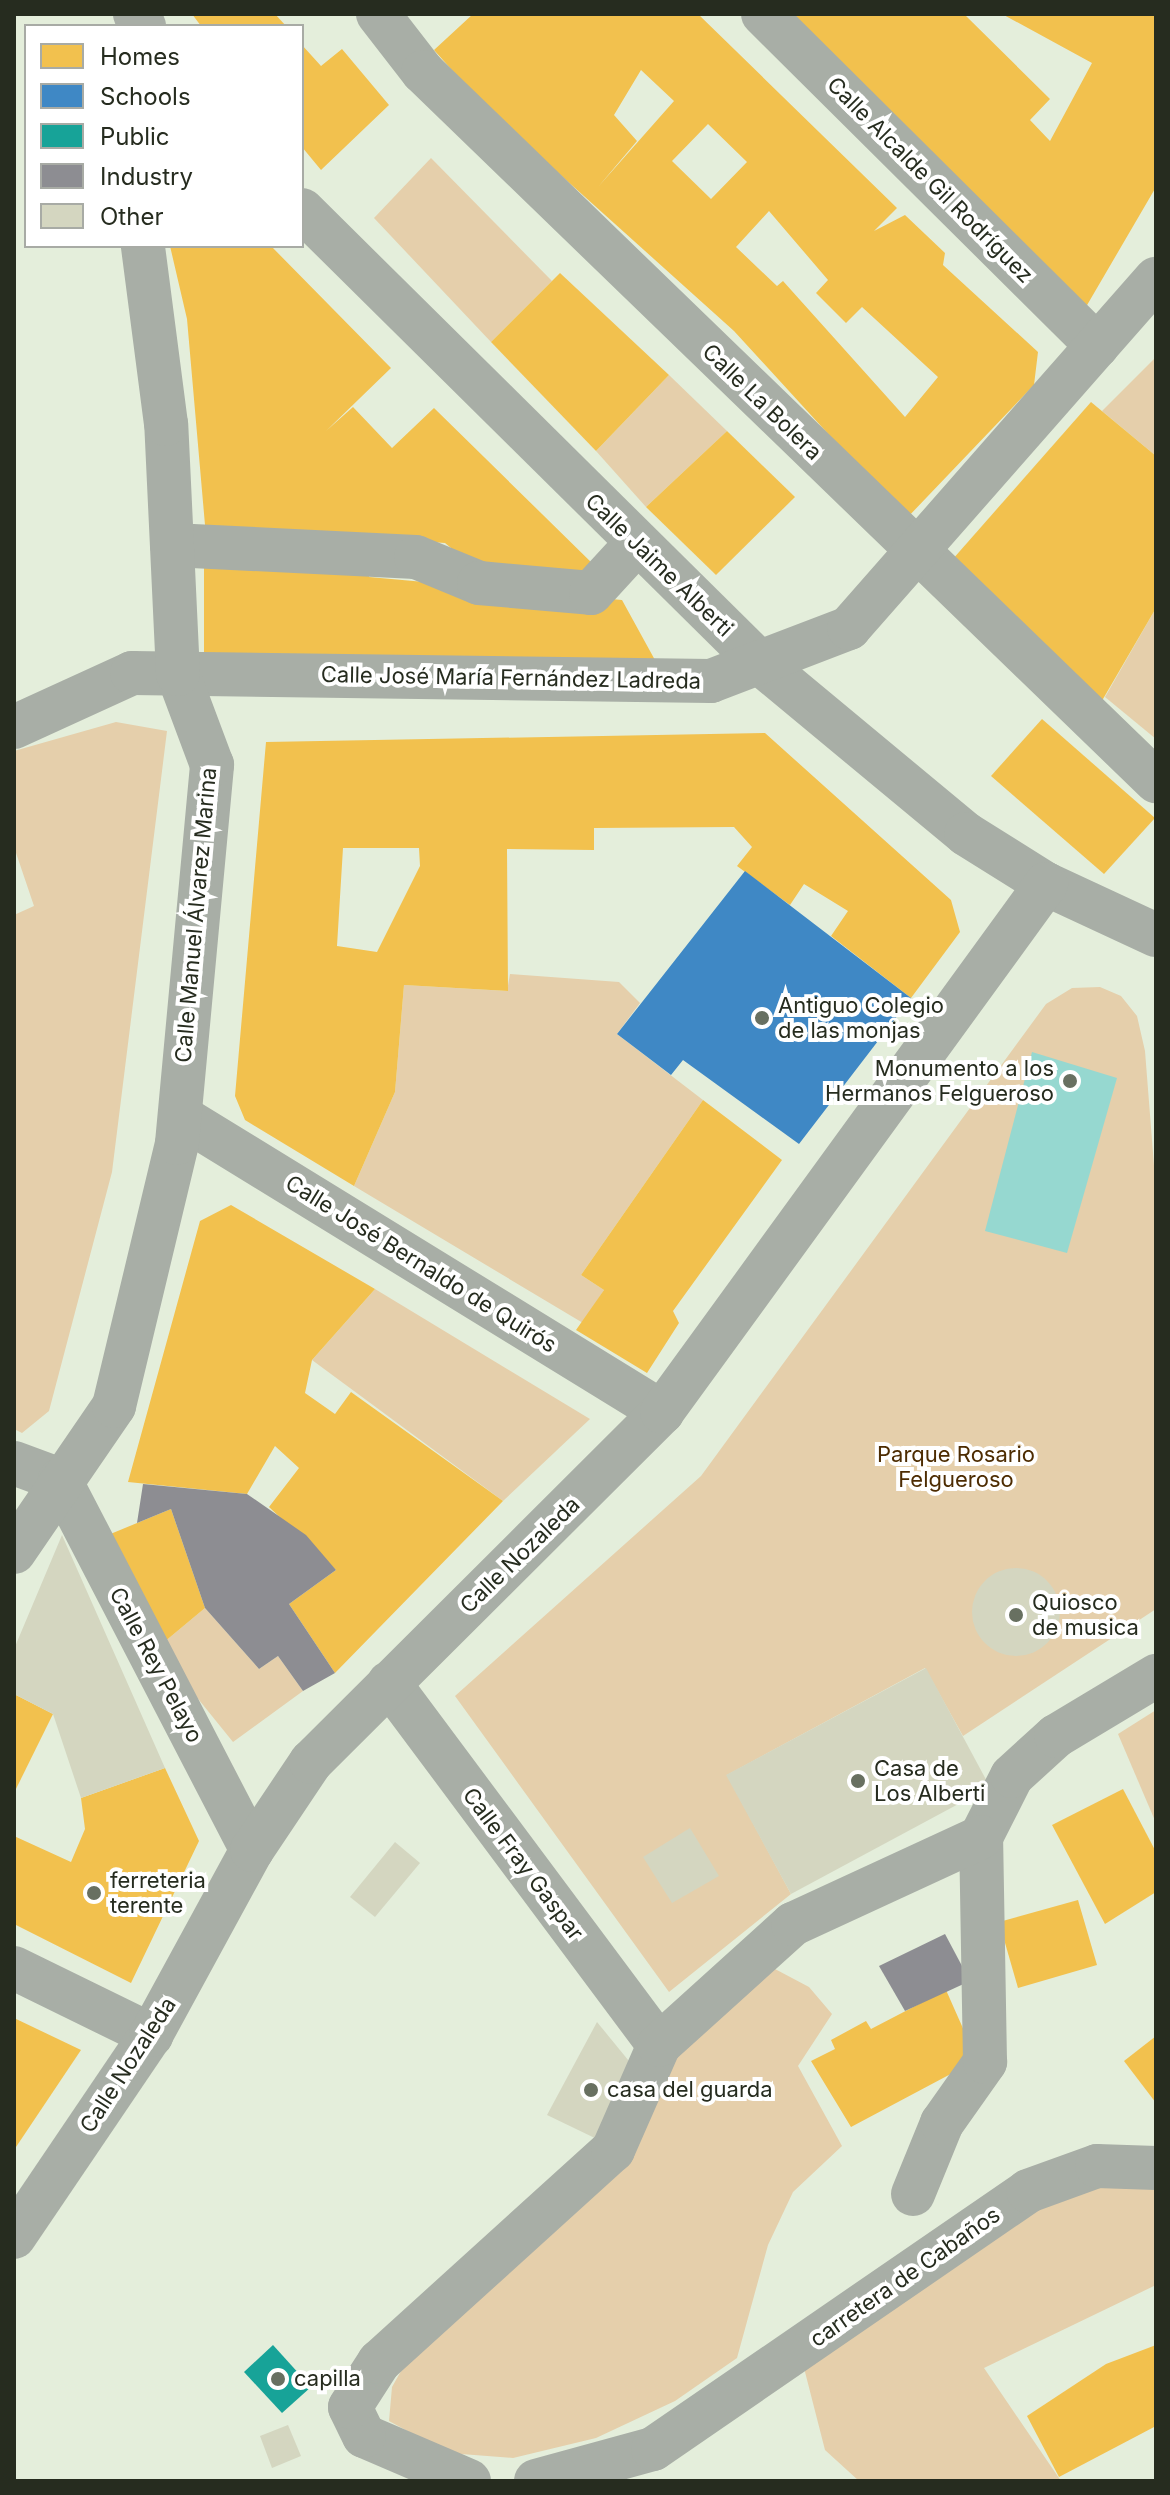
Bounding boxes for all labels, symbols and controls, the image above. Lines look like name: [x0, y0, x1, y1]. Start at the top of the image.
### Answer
legend: [24, 24, 304, 248]
text: Homes: [100, 42, 180, 71]
street label: Calle Alcalde Gil Rodríguez: [822, 72, 1038, 288]
text: Schools: [100, 82, 191, 111]
text: Public: [100, 122, 170, 151]
text: Industry: [100, 162, 193, 191]
text: Other: [100, 202, 163, 231]
street label: Calle La Bolera: [697, 339, 827, 465]
street label: Calle Jaime Alberti: [580, 488, 738, 642]
street label: Calle José María Fernández Ladreda: [321, 661, 701, 695]
street label: Calle Manuel Álvarez Marina: [170, 766, 222, 1064]
place label: Antiguo Colegio de las monjas: [778, 992, 944, 1044]
marker: Antiguo Colegio de las monjas: [753, 1009, 771, 1027]
place label: Monumento a los Hermanos Felgueroso: [825, 1055, 1054, 1106]
marker: Monumento a los Hermanos Felgueroso: [1061, 1072, 1079, 1090]
street label: Calle José Bernaldo de Quirós: [281, 1170, 561, 1358]
park label: Parque Rosario Felgueroso: [877, 1441, 1035, 1492]
street label: Calle Nozaleda: [455, 1491, 585, 1619]
street label: Calle Rey Pelayo: [104, 1583, 208, 1747]
place label: Quiosco de musica: [1032, 1589, 1139, 1640]
marker: Quiosco de musica: [1007, 1606, 1025, 1624]
place label: Casa de Los Alberti: [874, 1755, 985, 1806]
marker: Casa de Los Alberti: [849, 1772, 867, 1790]
street label: Calle Fray Gaspar: [457, 1783, 589, 1945]
place label: ferreteria terente: [110, 1867, 206, 1918]
marker: ferreteria terente: [85, 1884, 103, 1902]
street label: Calle Nozaleda: [74, 1992, 182, 2138]
place label: casa del guarda: [607, 2077, 773, 2103]
marker: casa del guarda: [582, 2081, 600, 2099]
street label: carretera de Cabaños: [805, 2201, 1005, 2353]
place label: capilla: [294, 2366, 361, 2392]
marker: capilla: [269, 2370, 287, 2388]

